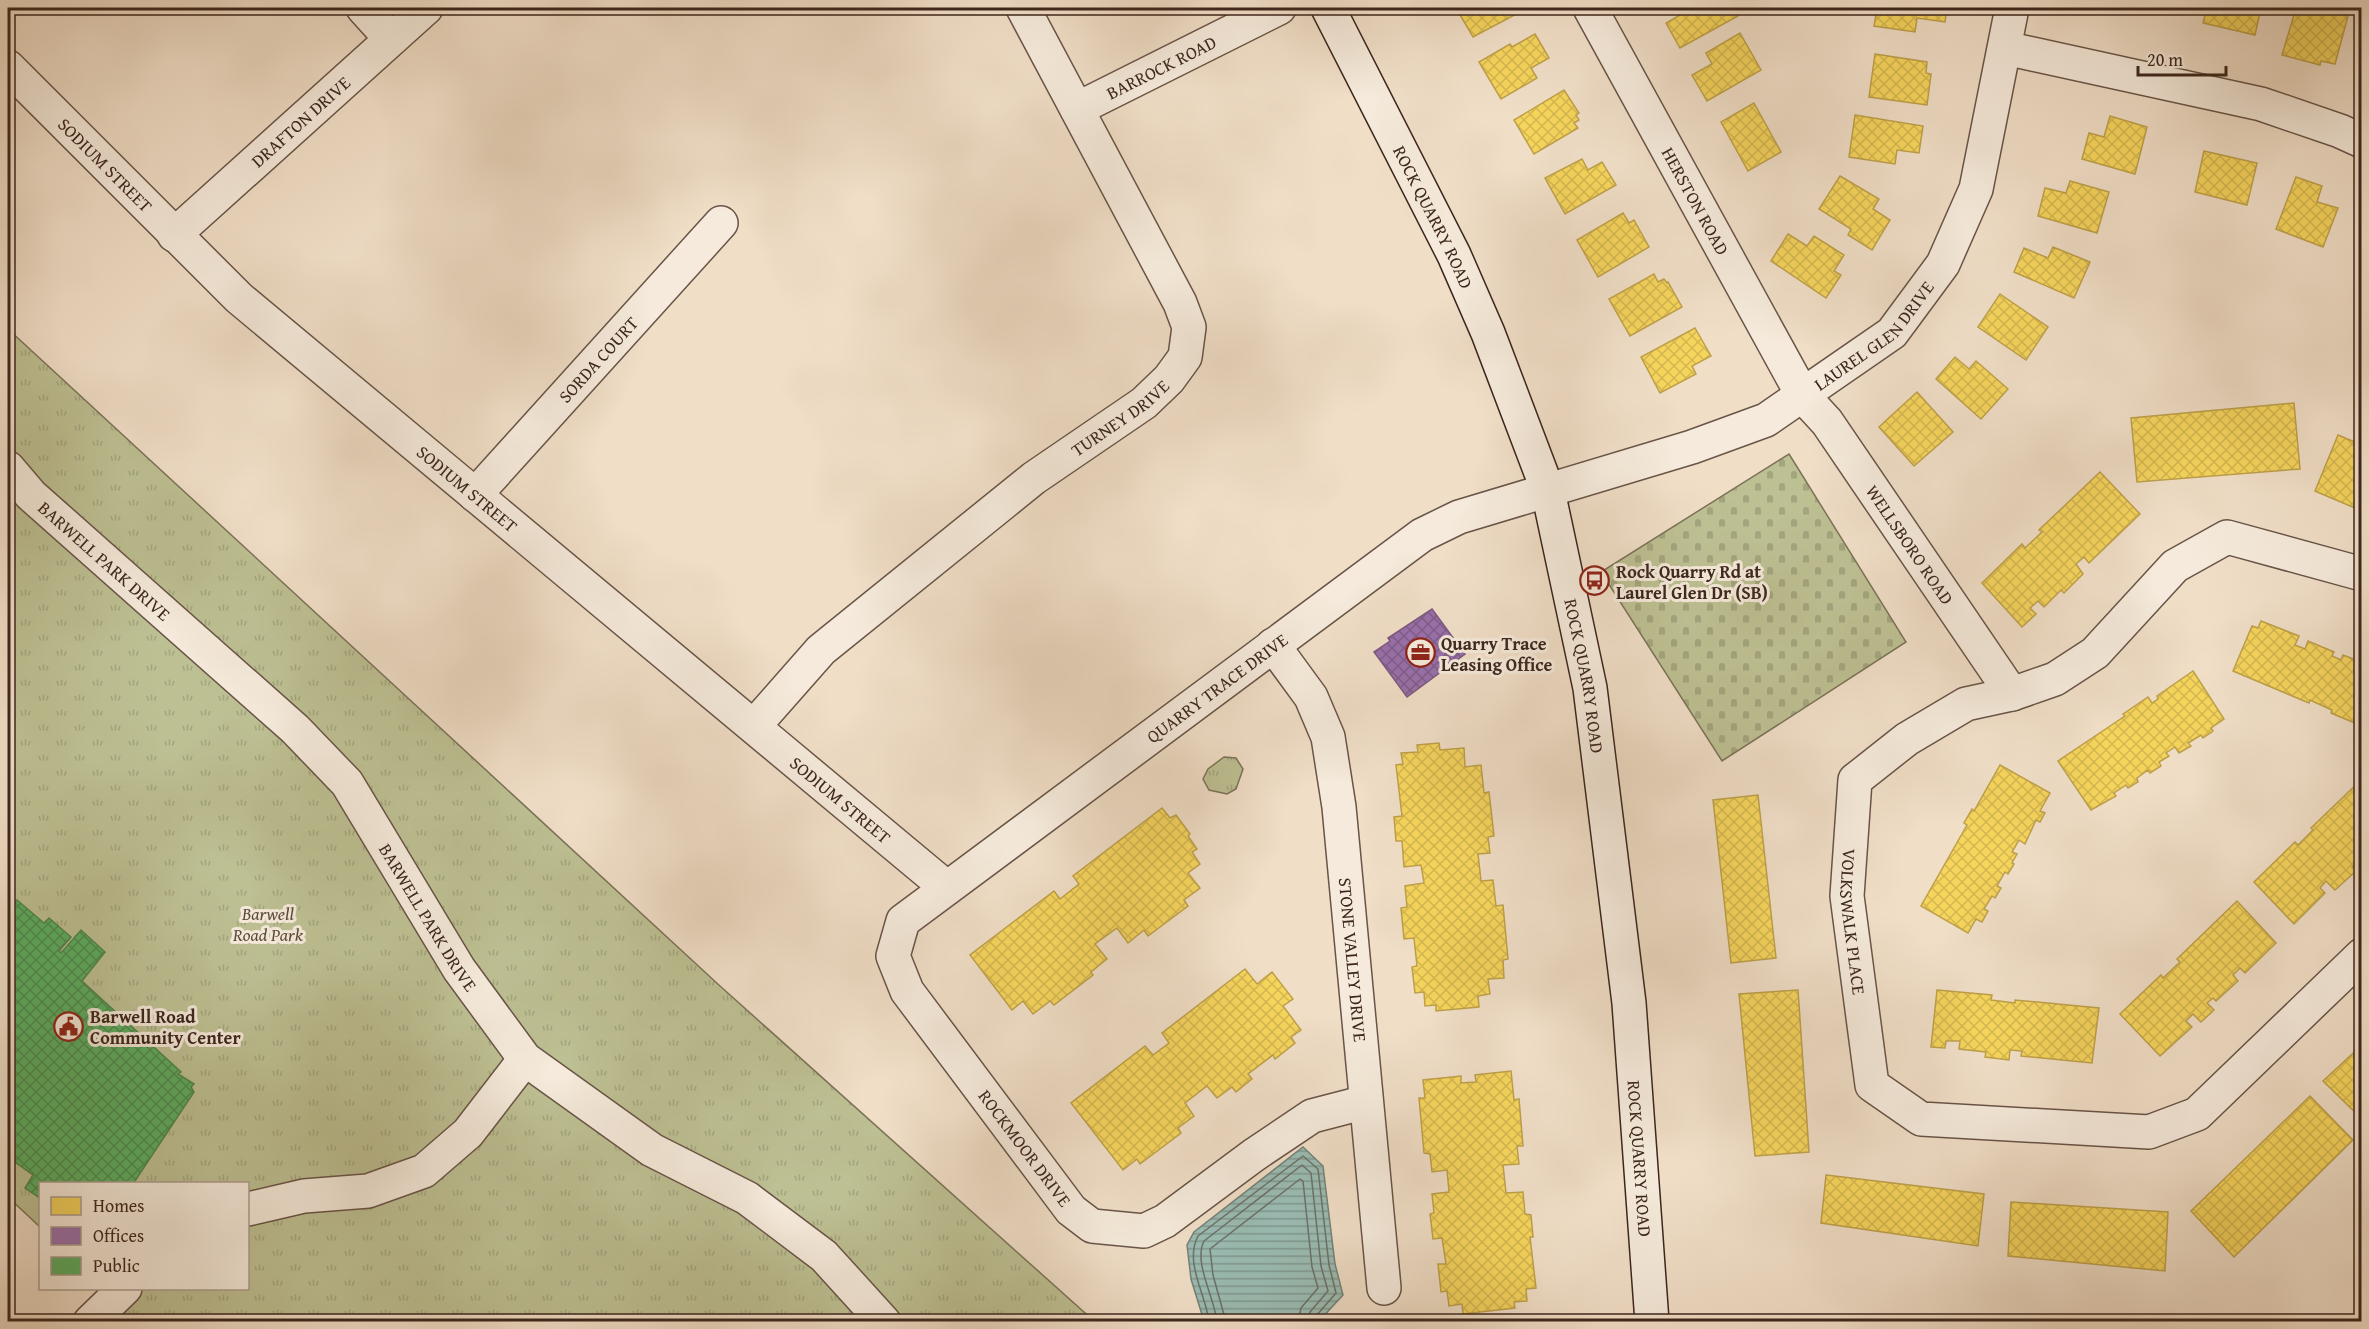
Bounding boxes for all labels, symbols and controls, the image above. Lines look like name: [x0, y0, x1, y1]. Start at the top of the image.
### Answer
street label: BARROCK ROAD: [1101, 28, 1221, 106]
scale bar: [2138, 39, 2226, 77]
text: 20 m: [2147, 46, 2183, 73]
street label: DRAFTON DRIVE: [245, 69, 356, 173]
street label: SODIUM STREET: [52, 111, 159, 218]
street label: ROCK QUARRY ROAD: [1387, 140, 1480, 293]
street label: HERSTON ROAD: [1655, 142, 1737, 260]
street label: LAUREL GLEN DRIVE: [1808, 275, 1940, 397]
street label: SORDA COURT: [551, 310, 644, 408]
street label: TURNEY DRIVE: [1065, 373, 1175, 463]
street label: SODIUM STREET: [411, 438, 524, 539]
street label: WELLSBORO ROAD: [1860, 479, 1961, 610]
street label: BARWELL PARK DRIVE: [32, 494, 177, 627]
place label: Rock Quarry Rd at Laurel Glen Dr (SB): [1616, 558, 1768, 606]
bus stop icon: Rock Quarry Rd at Laurel Glen Dr (SB): [1579, 565, 1611, 597]
street label: ROCK QUARRY ROAD: [1558, 596, 1611, 755]
street label: QUARRY TRACE DRIVE: [1140, 626, 1293, 749]
place label: Quarry Trace Leasing Office: [1441, 630, 1553, 678]
office icon: Quarry Trace Leasing Office: [1404, 637, 1436, 669]
street label: SODIUM STREET: [784, 749, 897, 850]
street label: BARWELL PARK DRIVE: [373, 838, 484, 997]
street label: VOLKSWALK PLACE: [1833, 848, 1873, 996]
street label: STONE VALLEY DRIVE: [1332, 876, 1374, 1043]
park label: Barwell Road Park: [232, 900, 304, 948]
place label: Barwell Road Community Center: [90, 1003, 241, 1051]
public building icon: Barwell Road Community Center: [53, 1010, 85, 1042]
street label: ROCK QUARRY ROAD: [1621, 1079, 1659, 1238]
street label: ROCKMOOR DRIVE: [972, 1084, 1078, 1212]
legend: [39, 1182, 249, 1290]
text: Homes: [93, 1192, 144, 1219]
text: Offices: [93, 1222, 144, 1249]
text: Public: [93, 1252, 140, 1279]

